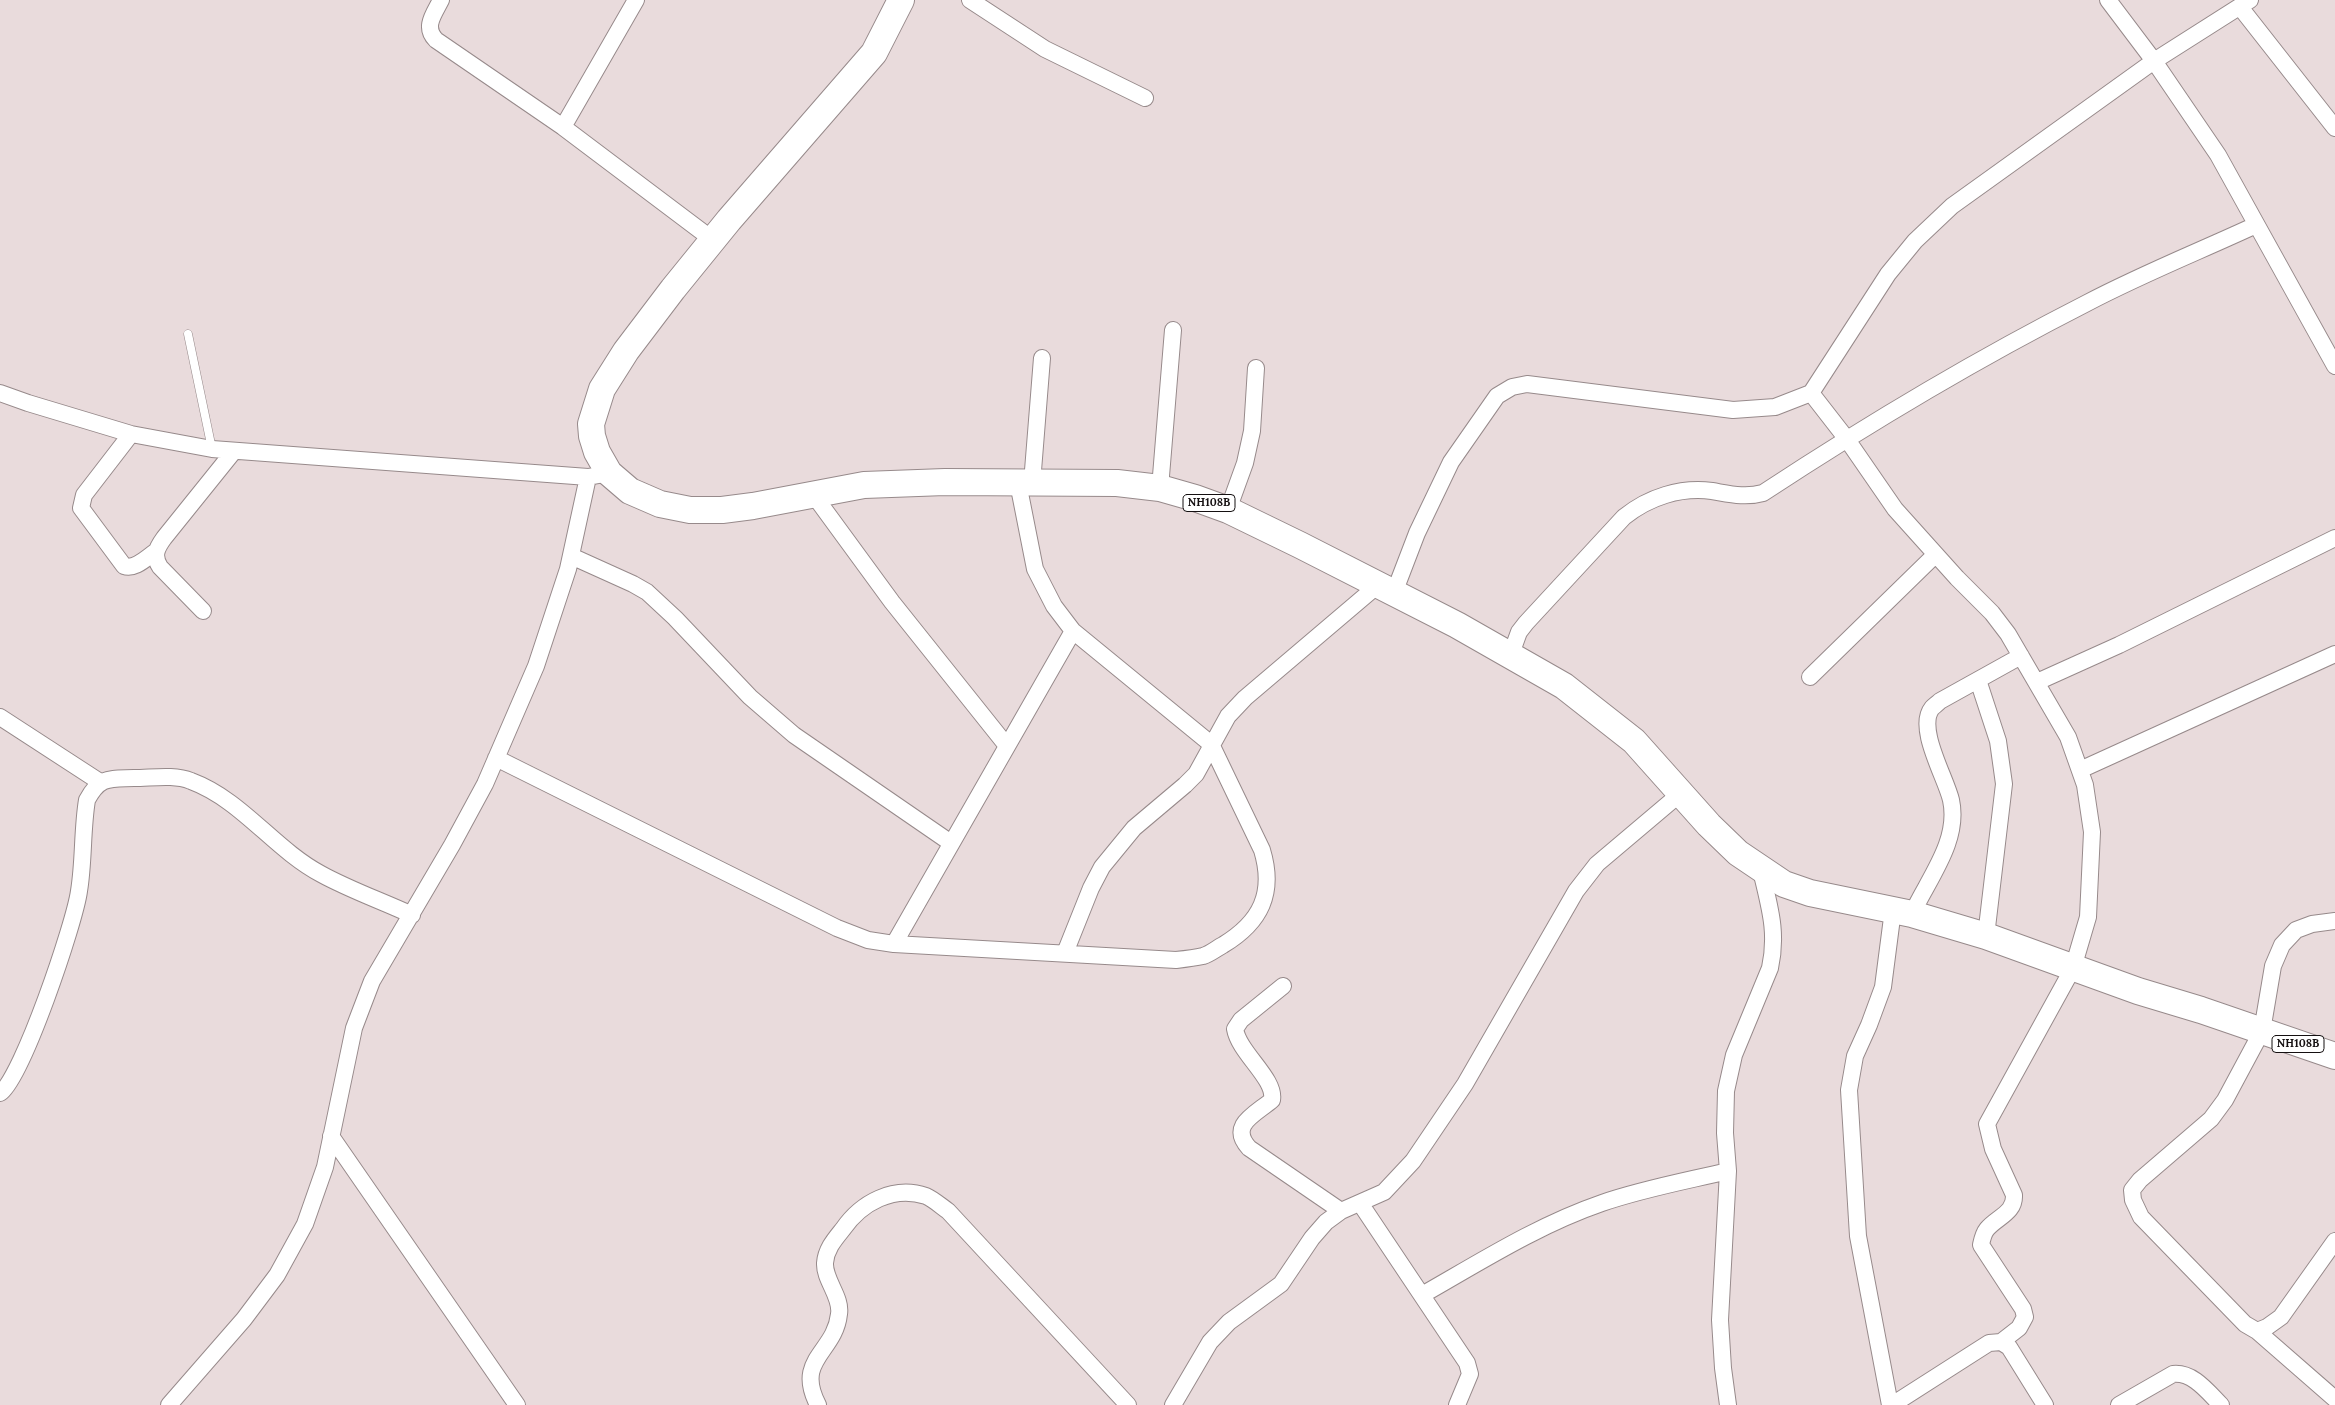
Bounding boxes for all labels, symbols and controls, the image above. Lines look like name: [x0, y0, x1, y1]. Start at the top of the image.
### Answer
road number: NH108B: [1183, 494, 1235, 512]
road number: NH108B: [2272, 1036, 2324, 1052]

